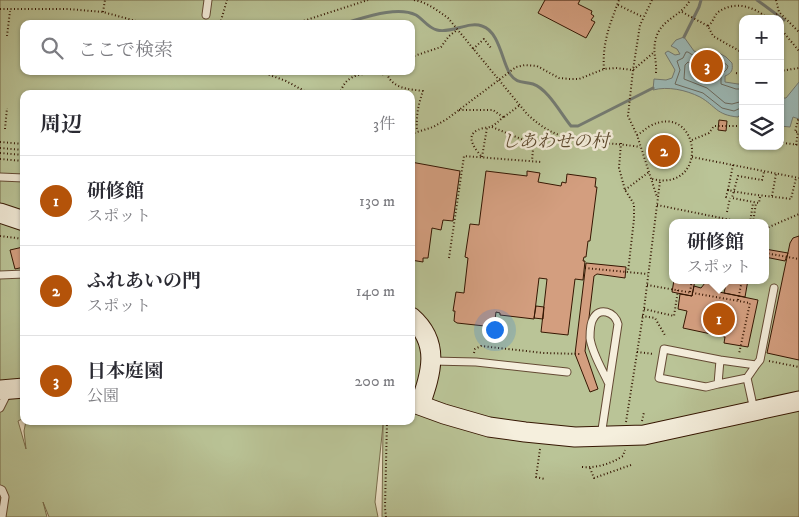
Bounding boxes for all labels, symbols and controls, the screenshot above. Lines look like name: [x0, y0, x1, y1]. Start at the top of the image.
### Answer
map controls: [739, 15, 784, 150]
button: +: [739, 15, 784, 60]
search box: [20, 20, 415, 75]
icon: search: [38, 34, 66, 62]
text: ここで検索: [78, 39, 173, 62]
pin: 3: [691, 47, 723, 85]
button: −: [739, 60, 784, 105]
button: layers: [739, 105, 784, 150]
text: 周辺: [40, 112, 82, 138]
text: 3件: [373, 114, 395, 134]
park label: しあわせの村: [501, 131, 612, 153]
pin: 2: [648, 132, 680, 170]
text: 研修館: [87, 180, 144, 203]
text: 1: [53, 191, 59, 211]
text: 130 m: [359, 191, 395, 211]
text: スポット: [87, 206, 151, 226]
popup: [669, 219, 769, 284]
text: 研修館: [687, 231, 744, 254]
text: スポット: [687, 257, 751, 277]
text: ふれあいの門: [87, 270, 201, 293]
text: 2: [52, 281, 60, 301]
text: 140 m: [356, 281, 395, 301]
text: スポット: [87, 296, 151, 316]
pin: 1: [703, 300, 735, 338]
your location: [482, 317, 508, 343]
text: 日本庭園: [87, 360, 163, 383]
text: 3: [53, 371, 59, 391]
text: 200 m: [354, 371, 395, 391]
text: 公園: [87, 386, 119, 406]

